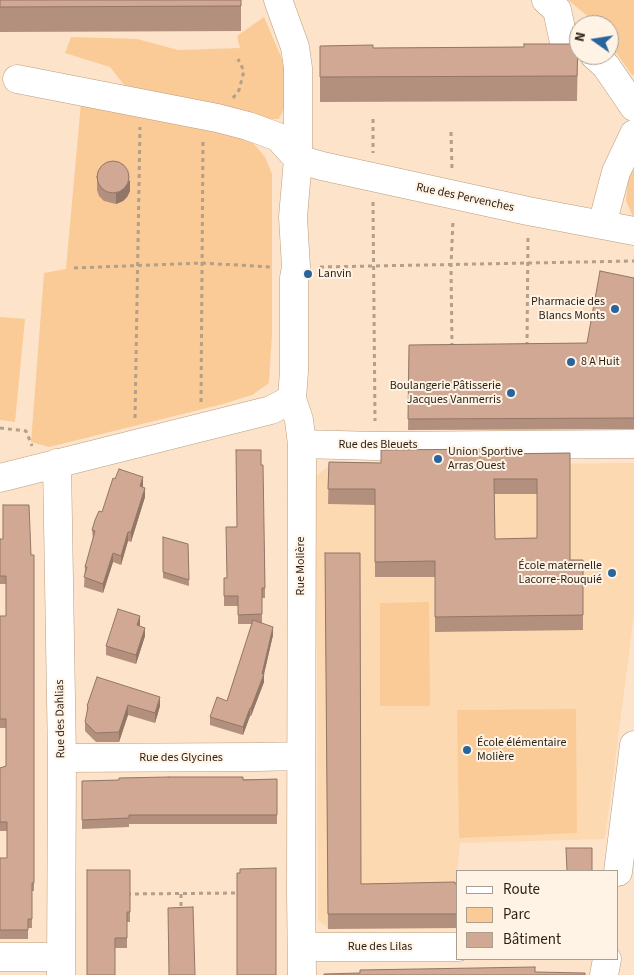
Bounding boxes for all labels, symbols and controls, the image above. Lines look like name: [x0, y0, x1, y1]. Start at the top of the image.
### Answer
north arrow: [569, 15, 619, 65]
text: N: [570, 30, 591, 44]
street label: Rue des Pervenches: [415, 181, 515, 215]
place label: Lanvin: [318, 267, 352, 281]
marker: Lanvin: [302, 268, 314, 280]
place label: Pharmacie des Blancs Monts: [531, 295, 605, 323]
marker: Pharmacie des Blancs Monts: [609, 303, 621, 315]
place label: 8 A Huit: [581, 355, 620, 369]
marker: 8 A Huit: [565, 356, 577, 368]
place label: Boulangerie Pâtisserie Jacques Vanmerris: [390, 379, 501, 407]
marker: Boulangerie Pâtisserie Jacques Vanmerris: [505, 387, 517, 399]
street label: Rue des Bleuets: [338, 438, 418, 452]
place label: Union Sportive Arras Ouest: [448, 445, 523, 473]
marker: Union Sportive Arras Ouest: [432, 453, 444, 465]
street label: Rue Molière: [294, 537, 308, 595]
place label: École maternelle Lacorre-Rouquié: [518, 559, 602, 587]
marker: École maternelle Lacorre-Rouquié: [606, 567, 618, 579]
street label: Rue des Dahlias: [53, 679, 69, 759]
place label: École élémentaire Molière: [477, 736, 567, 764]
marker: École élémentaire Molière: [461, 744, 473, 756]
street label: Rue des Glycines: [139, 751, 223, 765]
legend: [456, 870, 619, 960]
text: Route: [503, 879, 540, 900]
text: Parc: [503, 904, 530, 925]
text: Bâtiment: [503, 929, 561, 950]
street label: Rue des Lilas: [348, 940, 412, 954]

